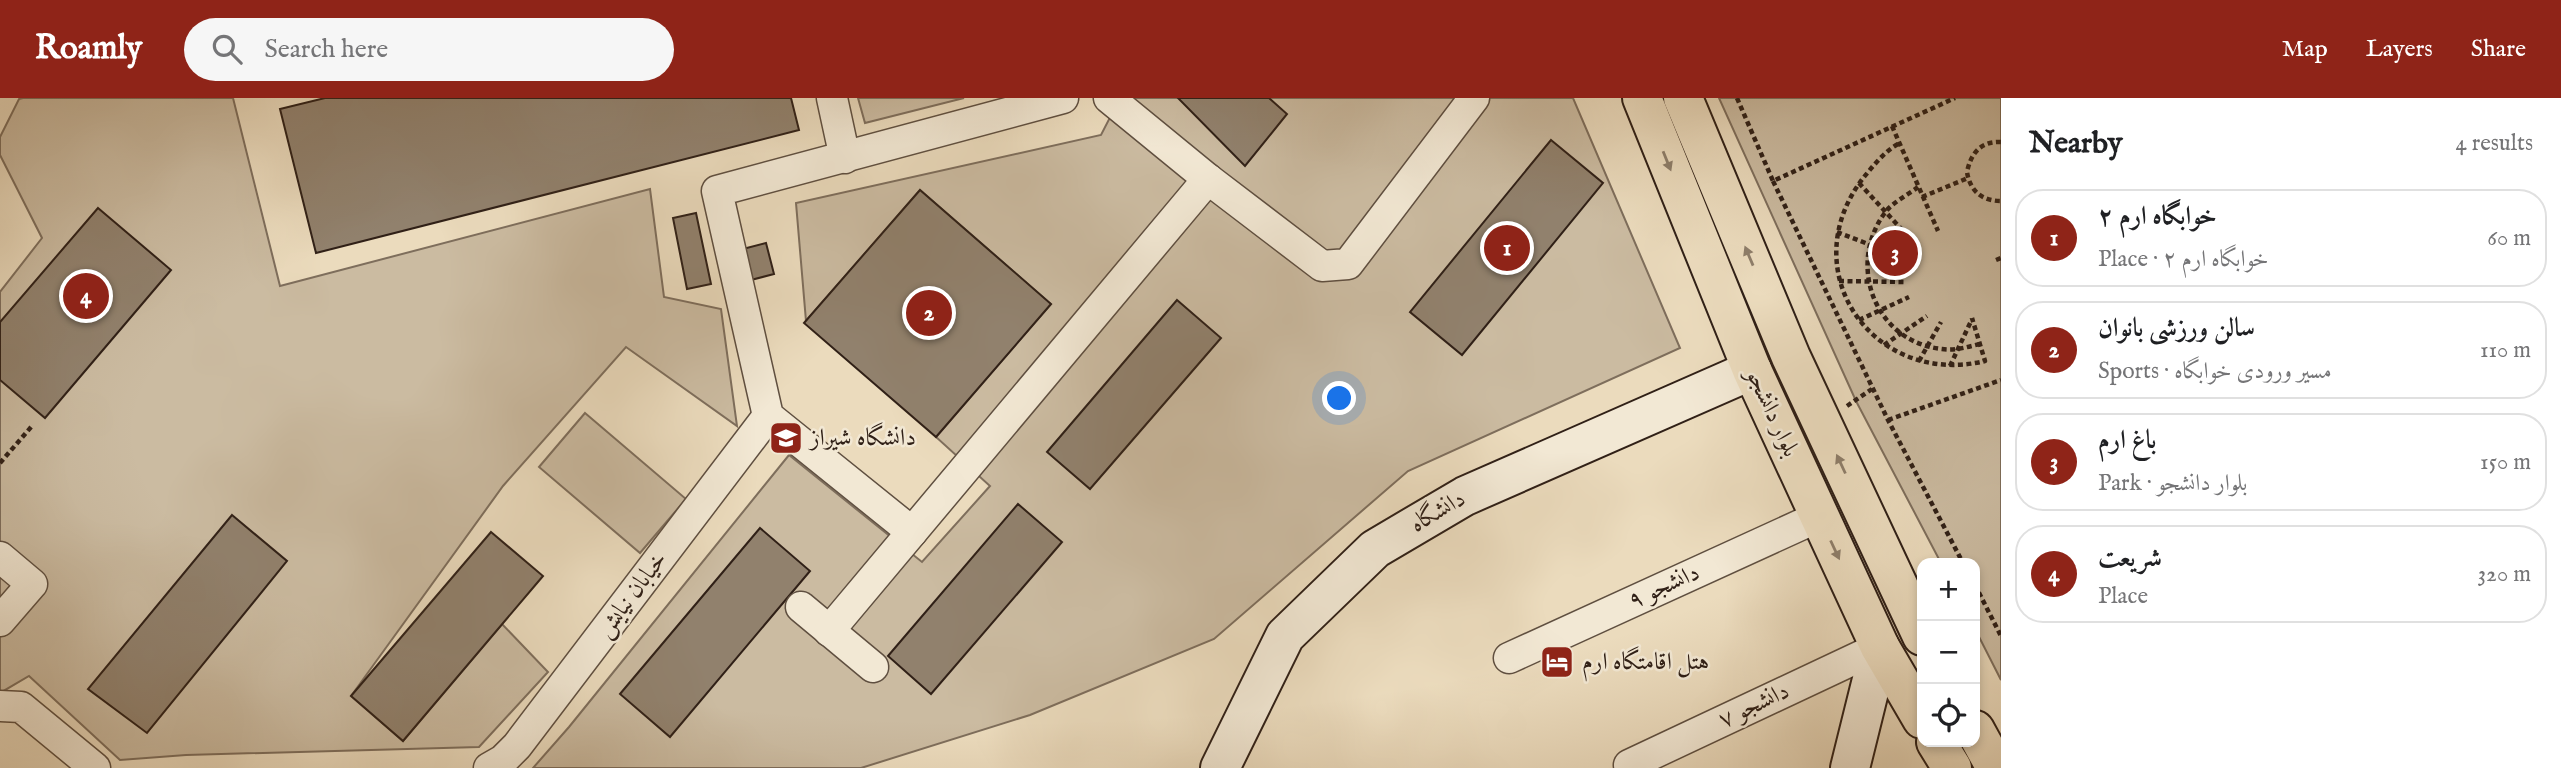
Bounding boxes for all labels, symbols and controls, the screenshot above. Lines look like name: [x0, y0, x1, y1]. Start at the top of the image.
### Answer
search box: [184, 18, 674, 81]
text: Roamly: [35, 28, 142, 70]
icon: search: [208, 30, 246, 68]
text: Search here: [264, 33, 388, 66]
text: Map: [2282, 34, 2328, 65]
text: Layers: [2366, 34, 2433, 65]
text: Share: [2471, 34, 2526, 65]
text: Nearby: [2029, 125, 2122, 163]
text: 4 results: [2455, 129, 2533, 158]
one-way arrow: [1662, 151, 1673, 172]
text: خوابگاه ارم ۲: [2098, 200, 2217, 233]
pin: 1: [1484, 222, 1530, 274]
text: 1: [2050, 224, 2058, 253]
text: 60 m: [2487, 224, 2531, 253]
pin: 3: [1872, 227, 1918, 279]
one-way arrow: [1743, 245, 1754, 266]
text: Place · خوابگاه ارم ۲: [2098, 245, 2268, 274]
pin: 4: [63, 270, 109, 322]
pin: 2: [906, 287, 952, 339]
text: سالن ورزشی بانوان: [2098, 312, 2255, 345]
text: 2: [2049, 336, 2059, 365]
text: 110 m: [2480, 336, 2531, 365]
text: Sports · مسیر ورودی خوابگاه: [2098, 357, 2332, 386]
street label: بلوار دانشجو: [1737, 362, 1806, 462]
your location: [1322, 381, 1356, 415]
school or university icon: دانشگاه شیراز: [767, 419, 805, 457]
place label: دانشگاه شیراز: [808, 422, 916, 454]
text: باغ ارم: [2098, 424, 2156, 457]
text: 3: [2050, 448, 2058, 477]
text: 150 m: [2480, 448, 2531, 477]
one-way arrow: [1835, 453, 1846, 474]
text: Park · بلوار دانشجو: [2098, 469, 2247, 498]
street label: دانشگاه: [1404, 483, 1471, 540]
one-way arrow: [1829, 540, 1841, 560]
text: شریعت: [2098, 542, 2162, 575]
street label: خیابان نیایش: [589, 546, 675, 644]
street label: ۹ دانشجو: [1623, 558, 1705, 616]
map controls: [1917, 558, 1980, 747]
button: +: [1917, 558, 1980, 621]
text: 4: [2048, 560, 2060, 589]
text: 320 m: [2478, 560, 2531, 589]
text: Place: [2098, 582, 2148, 611]
button: −: [1917, 621, 1980, 684]
hotel icon: هتل اقامتگاه ارم: [1538, 643, 1576, 681]
place label: هتل اقامتگاه ارم: [1582, 646, 1709, 682]
street label: ۷ دانشجو: [1713, 676, 1795, 736]
button: locate: [1917, 684, 1980, 747]

